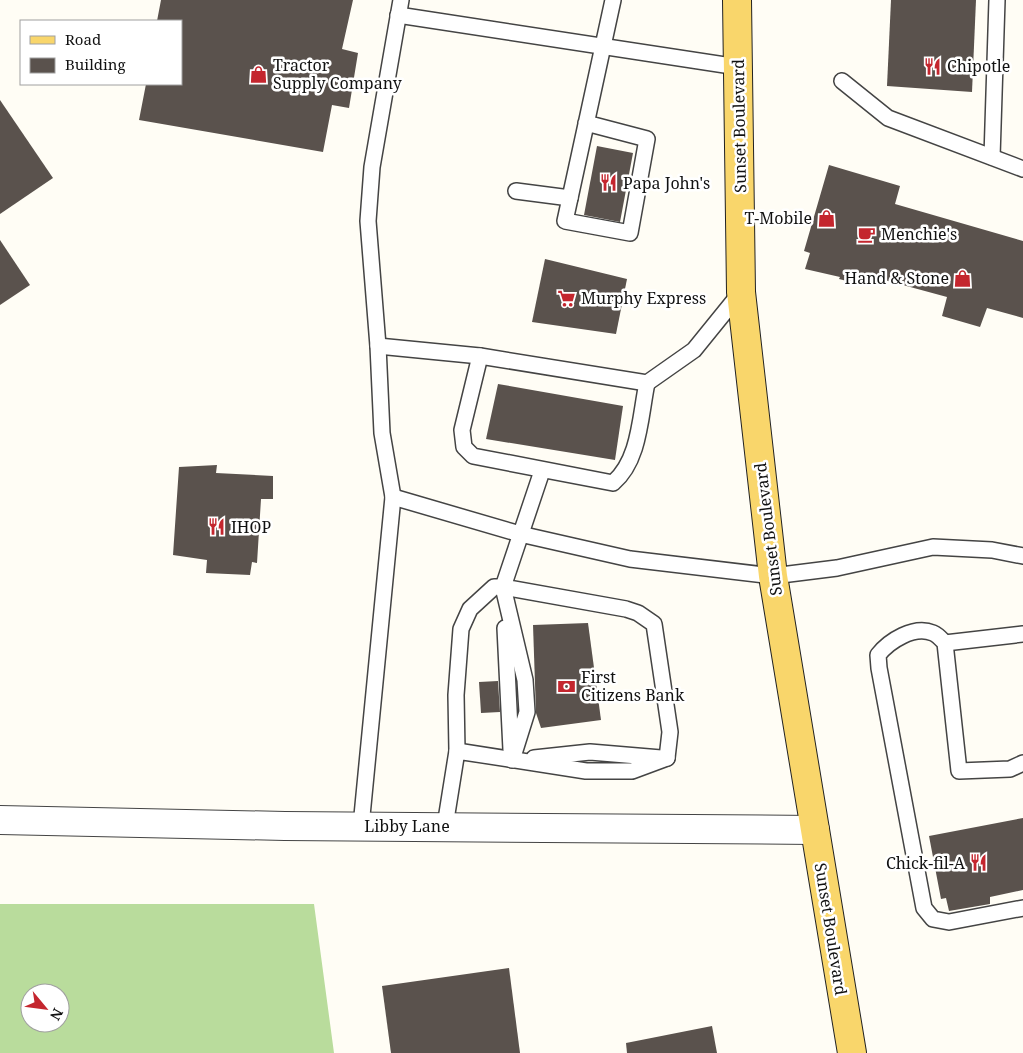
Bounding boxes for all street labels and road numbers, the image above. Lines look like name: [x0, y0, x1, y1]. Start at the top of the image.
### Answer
street label: Sunset Boulevard: [727, 59, 751, 193]
street label: Sunset Boulevard: [749, 461, 787, 597]
street label: Libby Lane: [364, 815, 450, 837]
street label: Sunset Boulevard: [810, 861, 852, 997]

